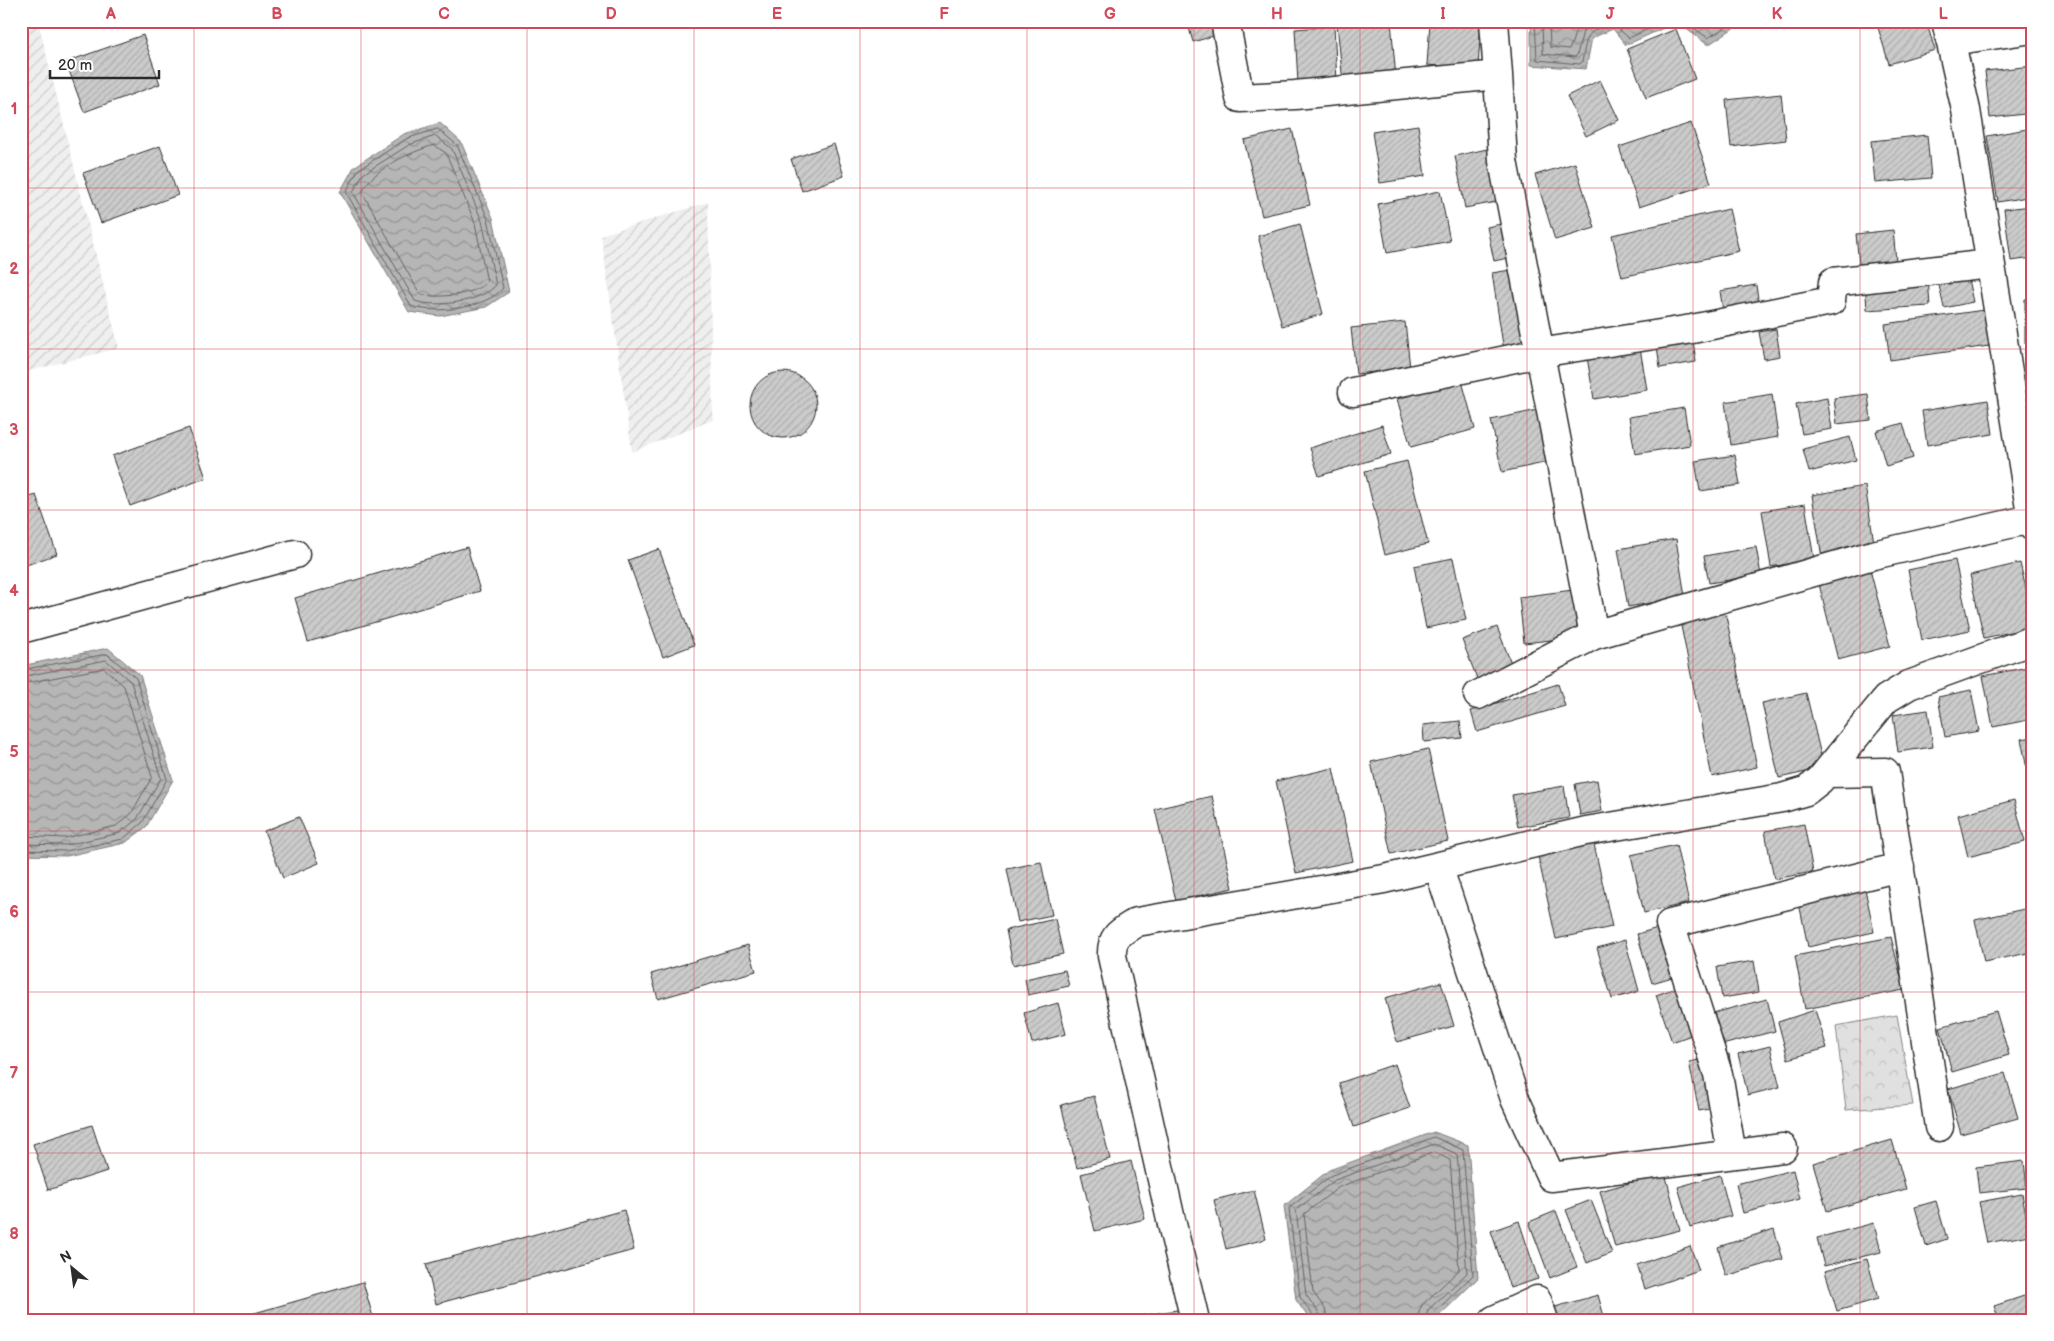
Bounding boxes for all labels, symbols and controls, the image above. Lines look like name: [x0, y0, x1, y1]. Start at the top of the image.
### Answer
text: A: [105, 5, 116, 24]
text: B: [271, 5, 283, 24]
text: C: [438, 5, 450, 24]
text: D: [605, 5, 617, 24]
text: E: [772, 5, 782, 24]
text: F: [939, 5, 949, 24]
text: G: [1104, 5, 1116, 24]
text: H: [1271, 5, 1283, 24]
text: I: [1440, 5, 1446, 24]
text: J: [1606, 5, 1615, 24]
text: K: [1772, 5, 1783, 24]
text: L: [1938, 5, 1948, 24]
scale bar: [50, 48, 159, 80]
text: 20 m: [58, 56, 92, 75]
text: 1: [11, 100, 17, 119]
text: 2: [9, 260, 19, 279]
text: 3: [9, 421, 19, 440]
text: 4: [9, 582, 19, 601]
text: 5: [9, 743, 19, 762]
text: 6: [9, 903, 19, 922]
text: 7: [10, 1064, 19, 1083]
text: 8: [9, 1225, 19, 1244]
north arrow: [48, 1244, 98, 1294]
text: N: [57, 1247, 75, 1267]

